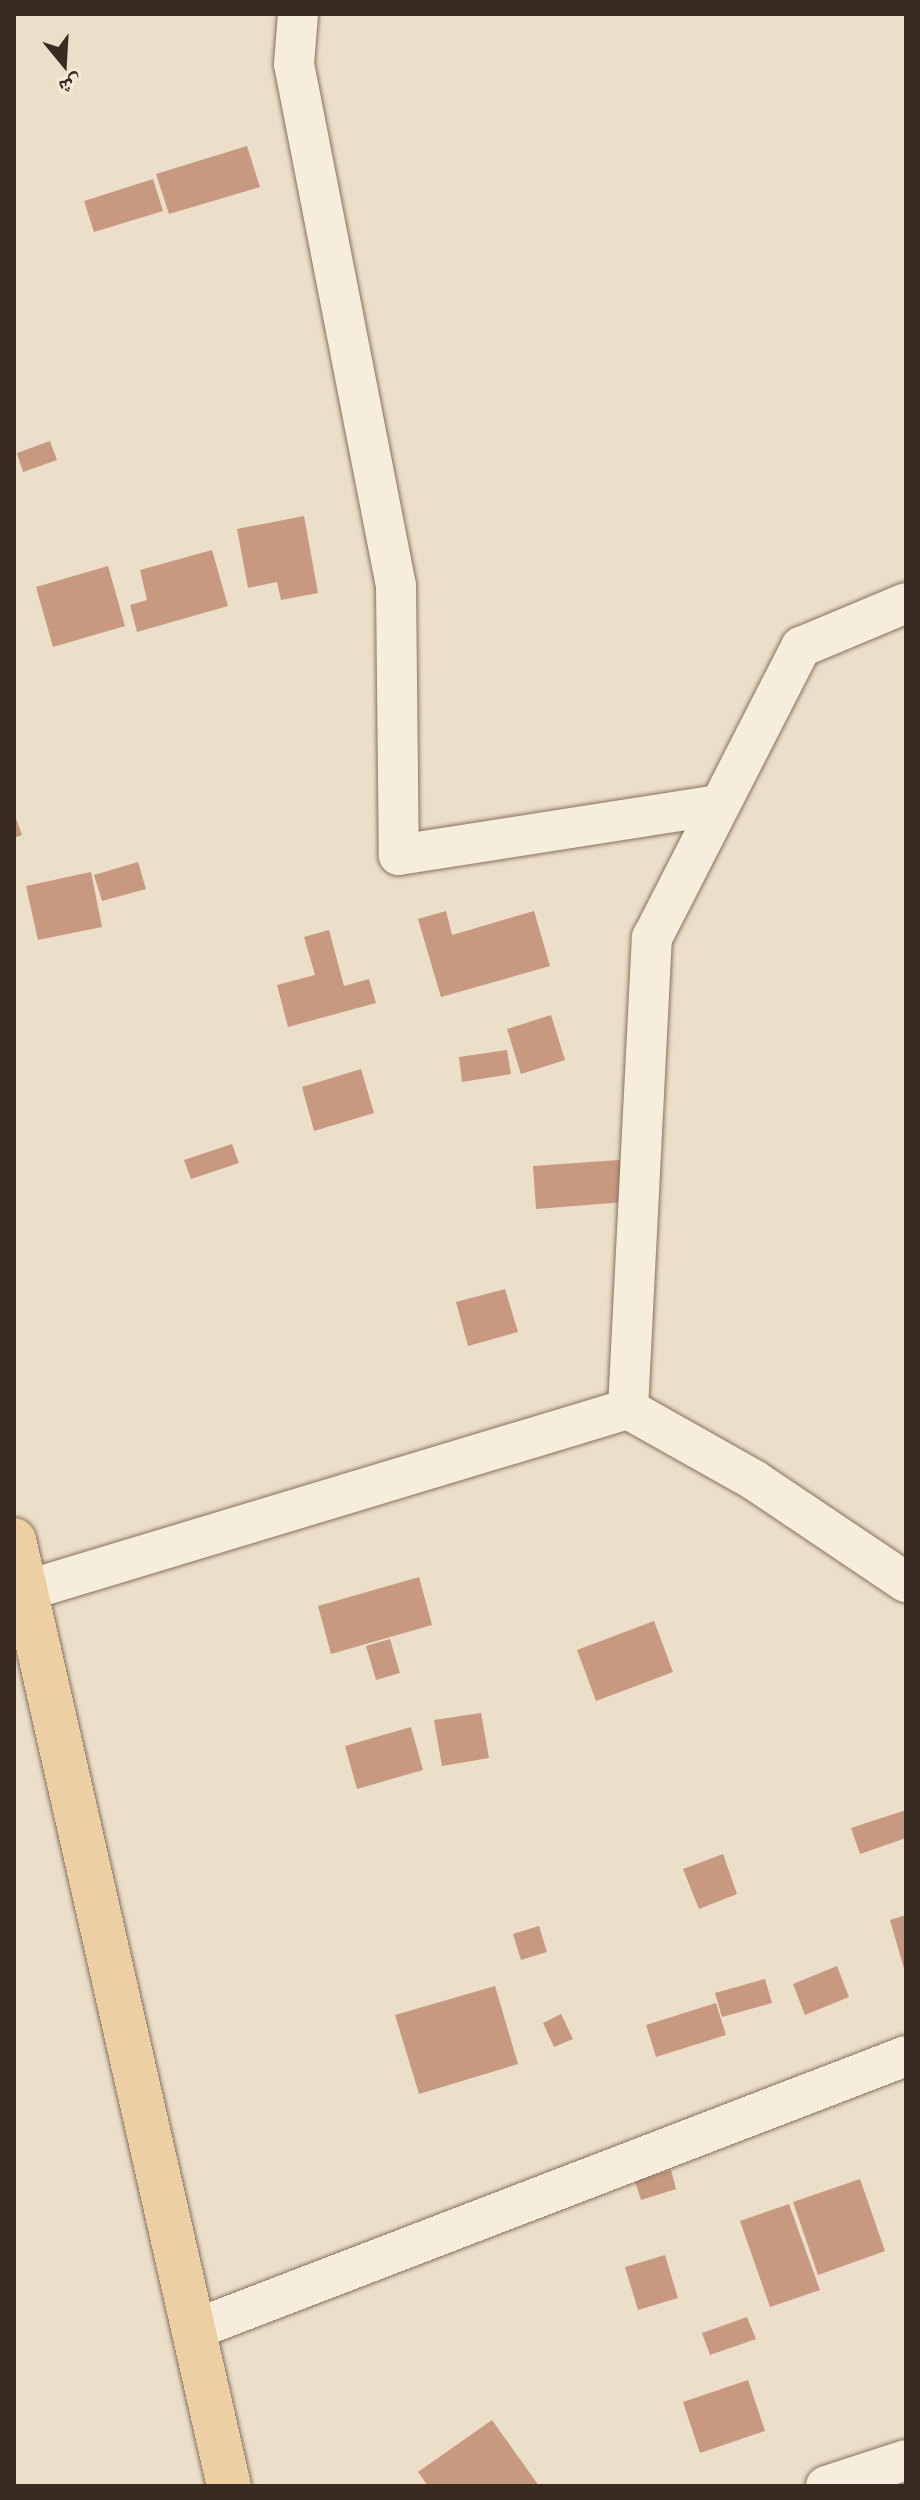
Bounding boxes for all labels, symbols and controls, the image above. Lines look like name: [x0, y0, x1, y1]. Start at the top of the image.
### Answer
north arrow: [24, 24, 104, 104]
text: ش: [56, 69, 87, 105]

